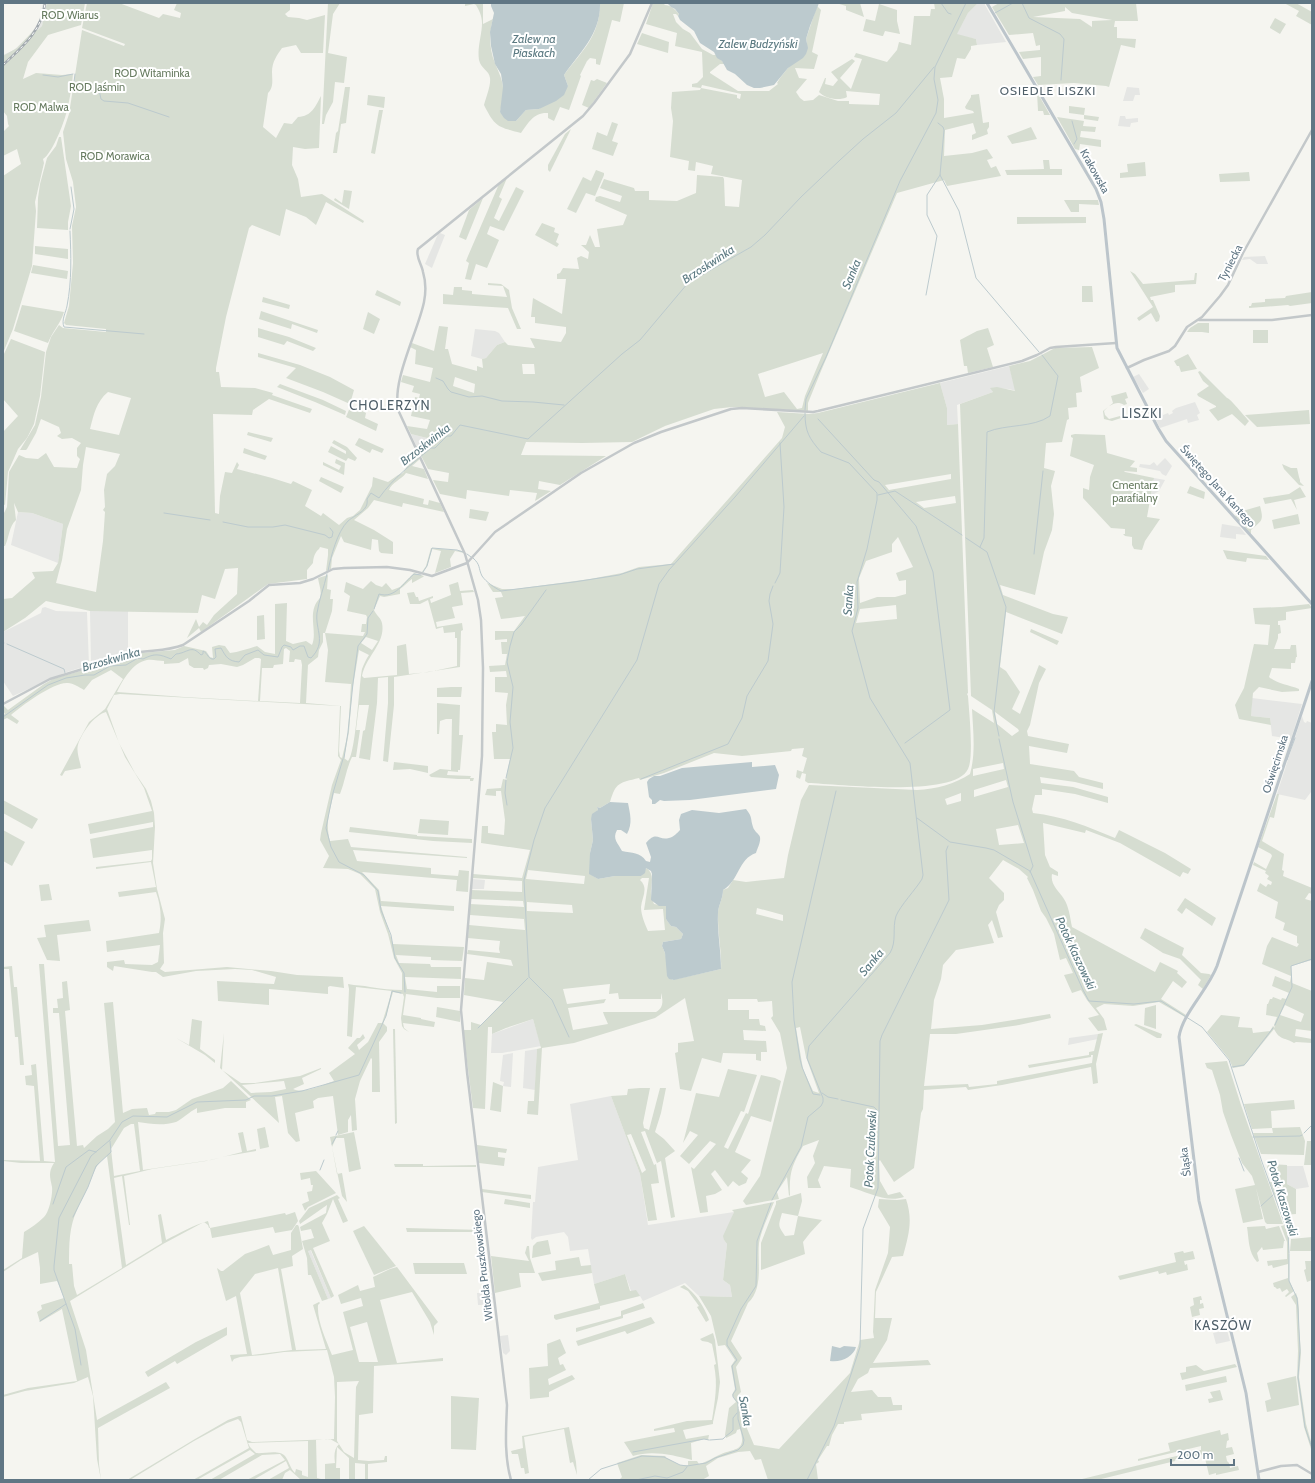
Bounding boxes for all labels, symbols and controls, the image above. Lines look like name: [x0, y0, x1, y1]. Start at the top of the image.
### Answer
park label: ROD Wiarus: [41, 8, 99, 22]
water label: Zalew na Piaskach: [511, 31, 556, 60]
water label: Zalew Budzyński: [717, 36, 798, 51]
park label: ROD Witaminka: [114, 66, 190, 80]
park label: ROD Jaśmin: [69, 80, 125, 94]
district label: OSIEDLE LISZKI: [1000, 83, 1096, 98]
park label: ROD Malwa: [13, 100, 69, 114]
street label: Krakowska: [1077, 146, 1113, 196]
park label: ROD Morawica: [80, 149, 150, 163]
water label: Brzoskwinka: [679, 241, 737, 287]
street label: Tyniecka: [1215, 241, 1246, 284]
water label: Sanka: [838, 257, 864, 291]
district label: CHOLERZYN: [349, 397, 431, 413]
district label: LISZKI: [1121, 405, 1163, 421]
water label: Brzoskwinka: [397, 420, 453, 468]
street label: Świętego Jana Kantego: [1177, 442, 1259, 530]
park label: Cmentarz parafialny: [1112, 478, 1158, 505]
water label: Sanka: [839, 584, 857, 616]
water label: Brzoskwinka: [80, 644, 142, 674]
street label: Oświęcimska: [1259, 732, 1291, 795]
water label: Potok Kaszowski: [1053, 914, 1100, 992]
water label: Sanka: [855, 945, 887, 979]
water label: Potok Czułowski: [860, 1110, 880, 1188]
street label: Śląska: [1176, 1146, 1194, 1177]
water label: Potok Kaszowski: [1264, 1158, 1302, 1238]
street label: Witolda Pruszkowskiego: [468, 1209, 496, 1321]
district label: KASZÓW: [1194, 1317, 1252, 1333]
water label: Sanka: [736, 1395, 756, 1427]
scale bar: [1171, 1441, 1234, 1467]
text: 200 m: [1177, 1447, 1213, 1462]

